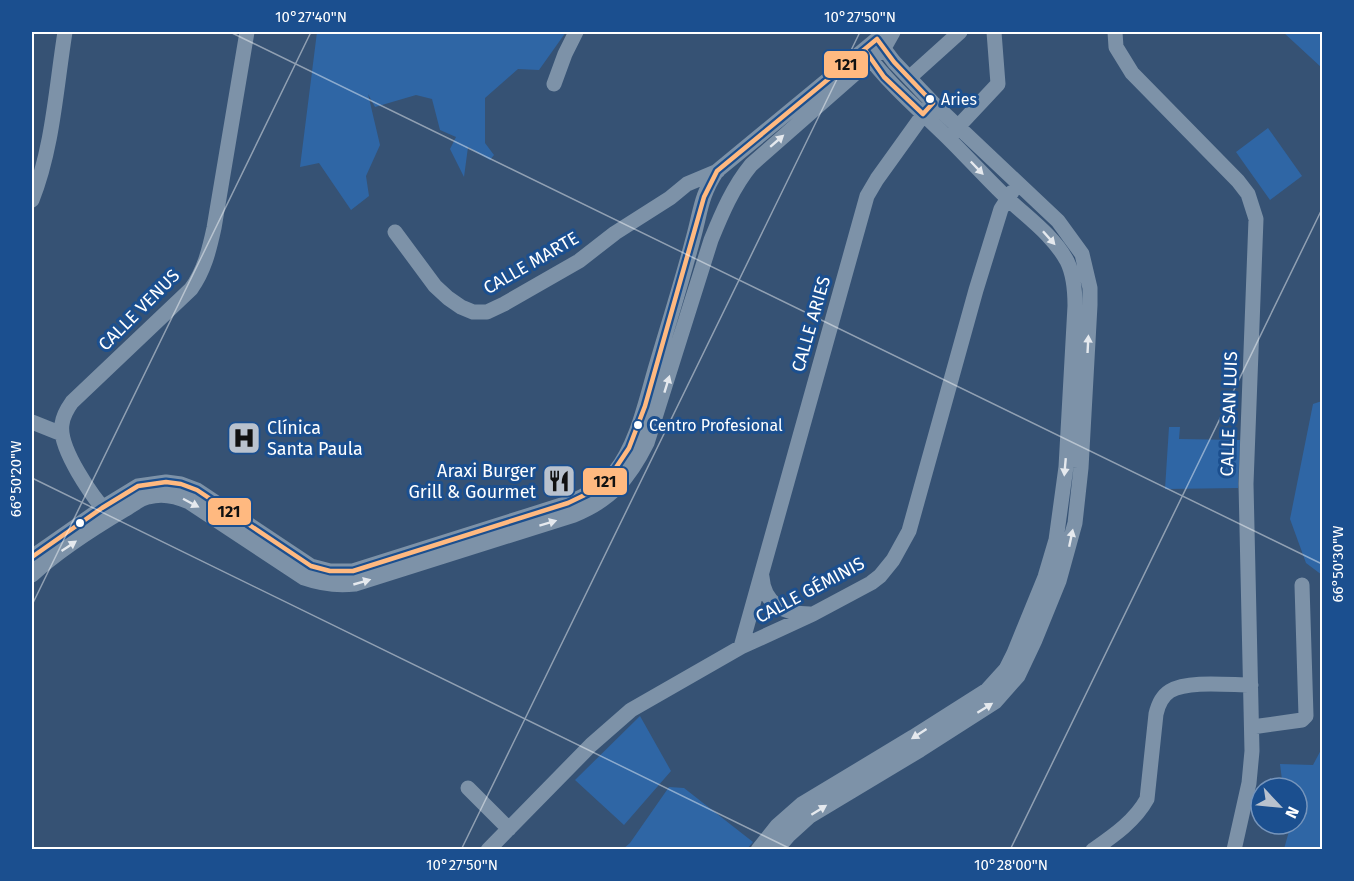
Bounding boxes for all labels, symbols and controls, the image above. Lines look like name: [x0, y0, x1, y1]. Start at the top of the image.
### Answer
text: 10°27'40"N: [275, 8, 347, 26]
text: 10°27'50"N: [824, 8, 896, 26]
line badge: 121: [823, 50, 869, 79]
text: 121: [835, 55, 857, 74]
place label: Aries: [941, 90, 977, 109]
marker: Aries: [924, 93, 936, 105]
one-way arrow: [769, 135, 784, 148]
one-way arrow: [970, 160, 984, 175]
street label: CALLE MARTE: [479, 227, 583, 299]
one-way arrow: [1042, 230, 1055, 245]
street label: CALLE VENUS: [94, 265, 184, 355]
street label: CALLE ARIES: [787, 273, 835, 374]
one-way arrow: [1083, 334, 1092, 353]
street label: CALLE SAN LUIS: [1216, 351, 1242, 477]
one-way arrow: [663, 375, 672, 393]
place label: Centro Profesional: [649, 416, 783, 435]
place label: Clínica Santa Paula: [267, 417, 363, 460]
marker: Centro Profesional: [632, 419, 644, 431]
hospital icon: Clínica Santa Paula: [226, 420, 262, 456]
text: 66°50'20"W: [7, 440, 25, 517]
one-way arrow: [1060, 458, 1070, 477]
place label: Araxi Burger Grill & Gourmet: [408, 460, 536, 503]
restaurant icon: Araxi Burger Grill & Gourmet: [541, 463, 577, 499]
line badge: 121: [582, 467, 628, 496]
text: 121: [594, 472, 616, 491]
line badge: 121: [207, 497, 252, 526]
one-way arrow: [183, 498, 200, 508]
text: 121: [218, 502, 240, 521]
unlabelled marker: [74, 517, 86, 529]
one-way arrow: [539, 518, 557, 527]
text: 66°50'30"W: [1329, 525, 1347, 602]
one-way arrow: [1067, 529, 1077, 547]
one-way arrow: [60, 540, 76, 552]
street label: CALLE GÉMINIS: [751, 551, 869, 628]
one-way arrow: [353, 577, 371, 586]
one-way arrow: [977, 703, 993, 714]
one-way arrow: [911, 728, 927, 739]
north arrow: [1249, 776, 1309, 836]
text: N: [1281, 803, 1303, 821]
one-way arrow: [811, 805, 827, 816]
text: 10°27'50"N: [426, 856, 498, 874]
text: 10°28'00"N: [974, 856, 1048, 874]

